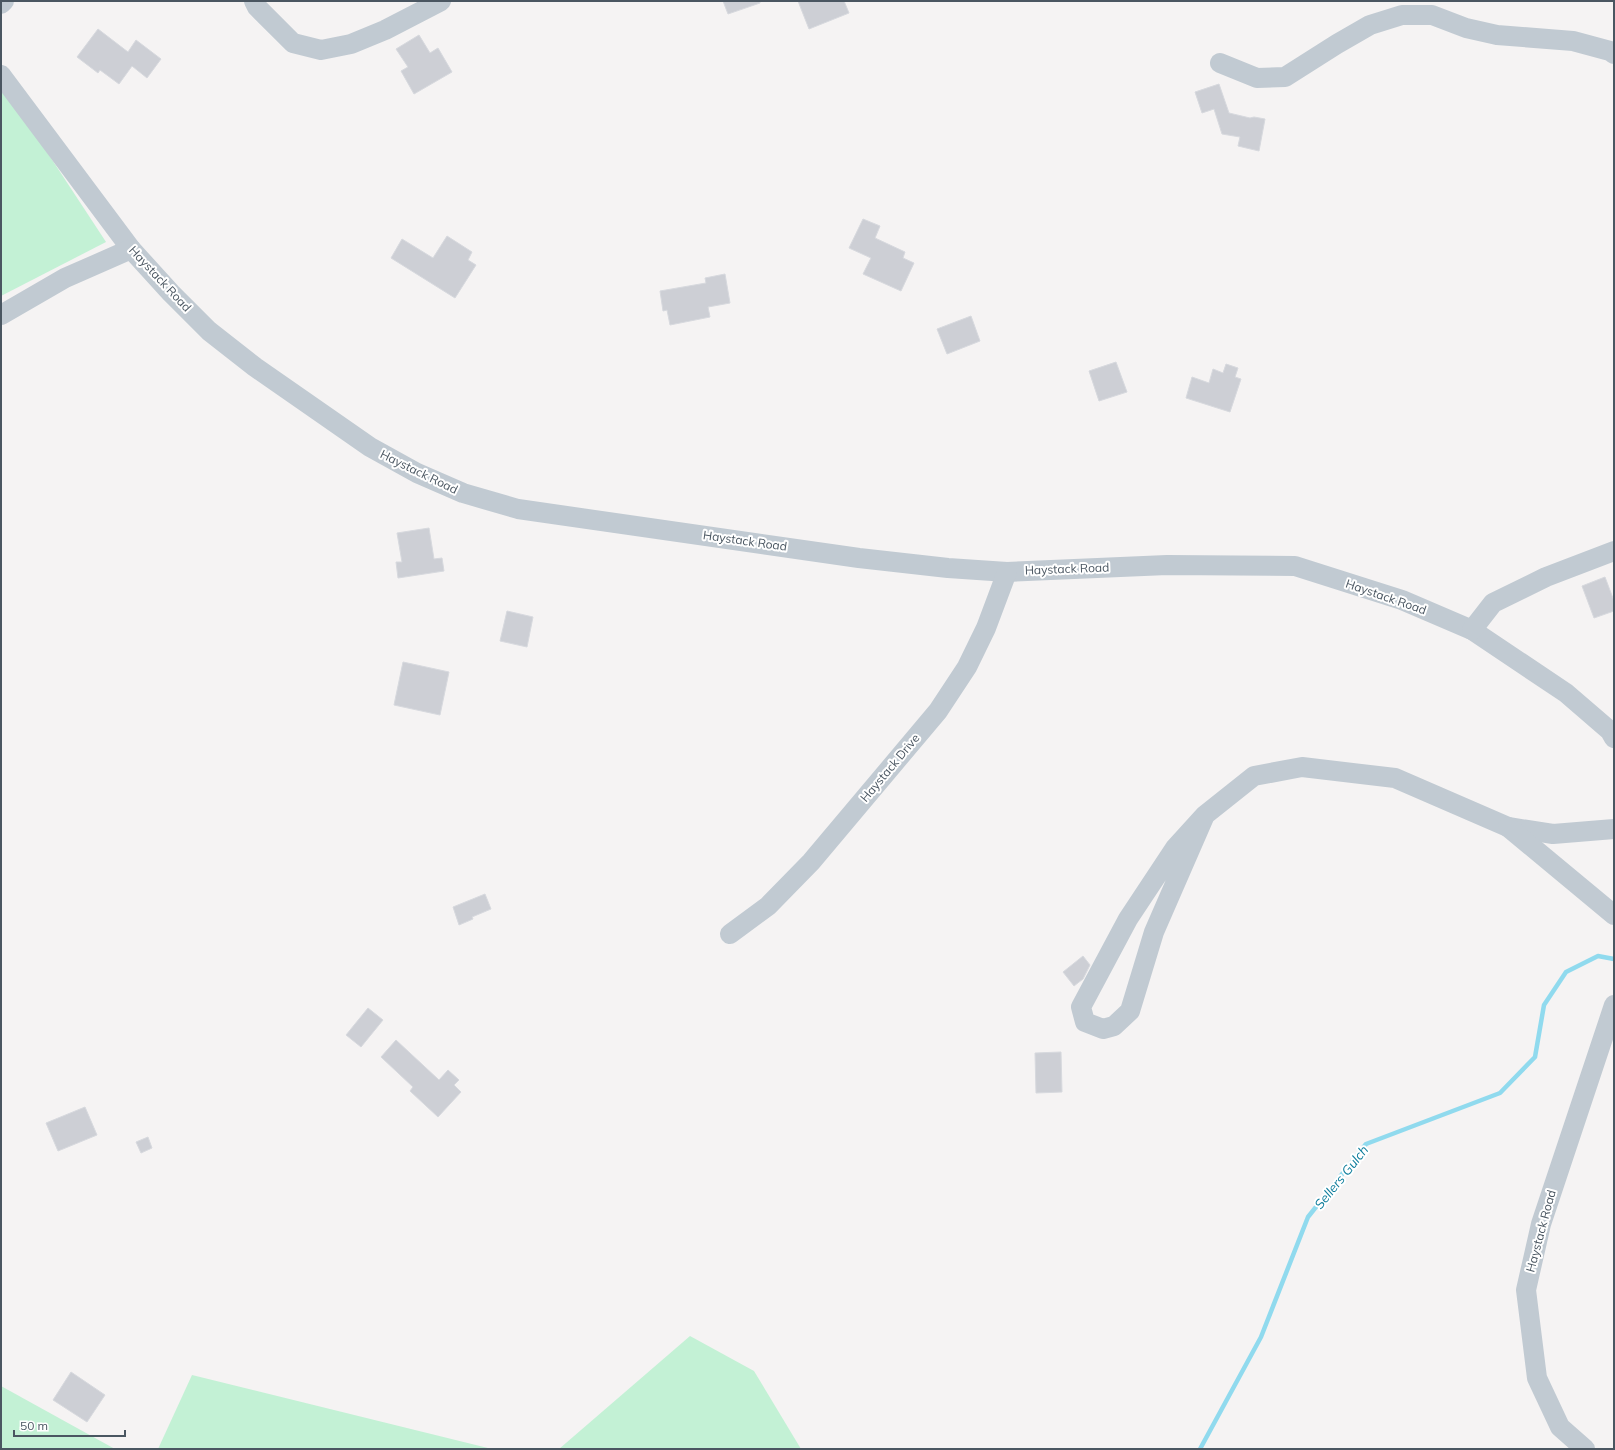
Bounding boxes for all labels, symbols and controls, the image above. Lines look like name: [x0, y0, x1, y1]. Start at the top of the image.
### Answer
street label: Haystack Road: [126, 243, 195, 315]
street label: Haystack Road: [378, 446, 461, 497]
street label: Haystack Road: [702, 527, 788, 554]
street label: Haystack Road: [1024, 560, 1109, 577]
street label: Haystack Road: [1344, 576, 1429, 617]
street label: Haystack Drive: [857, 731, 922, 805]
water label: Sellers Gulch: [1311, 1142, 1371, 1212]
street label: Haystack Road: [1522, 1188, 1559, 1274]
scale bar: [14, 1412, 125, 1438]
text: 50 m: [20, 1418, 48, 1433]

